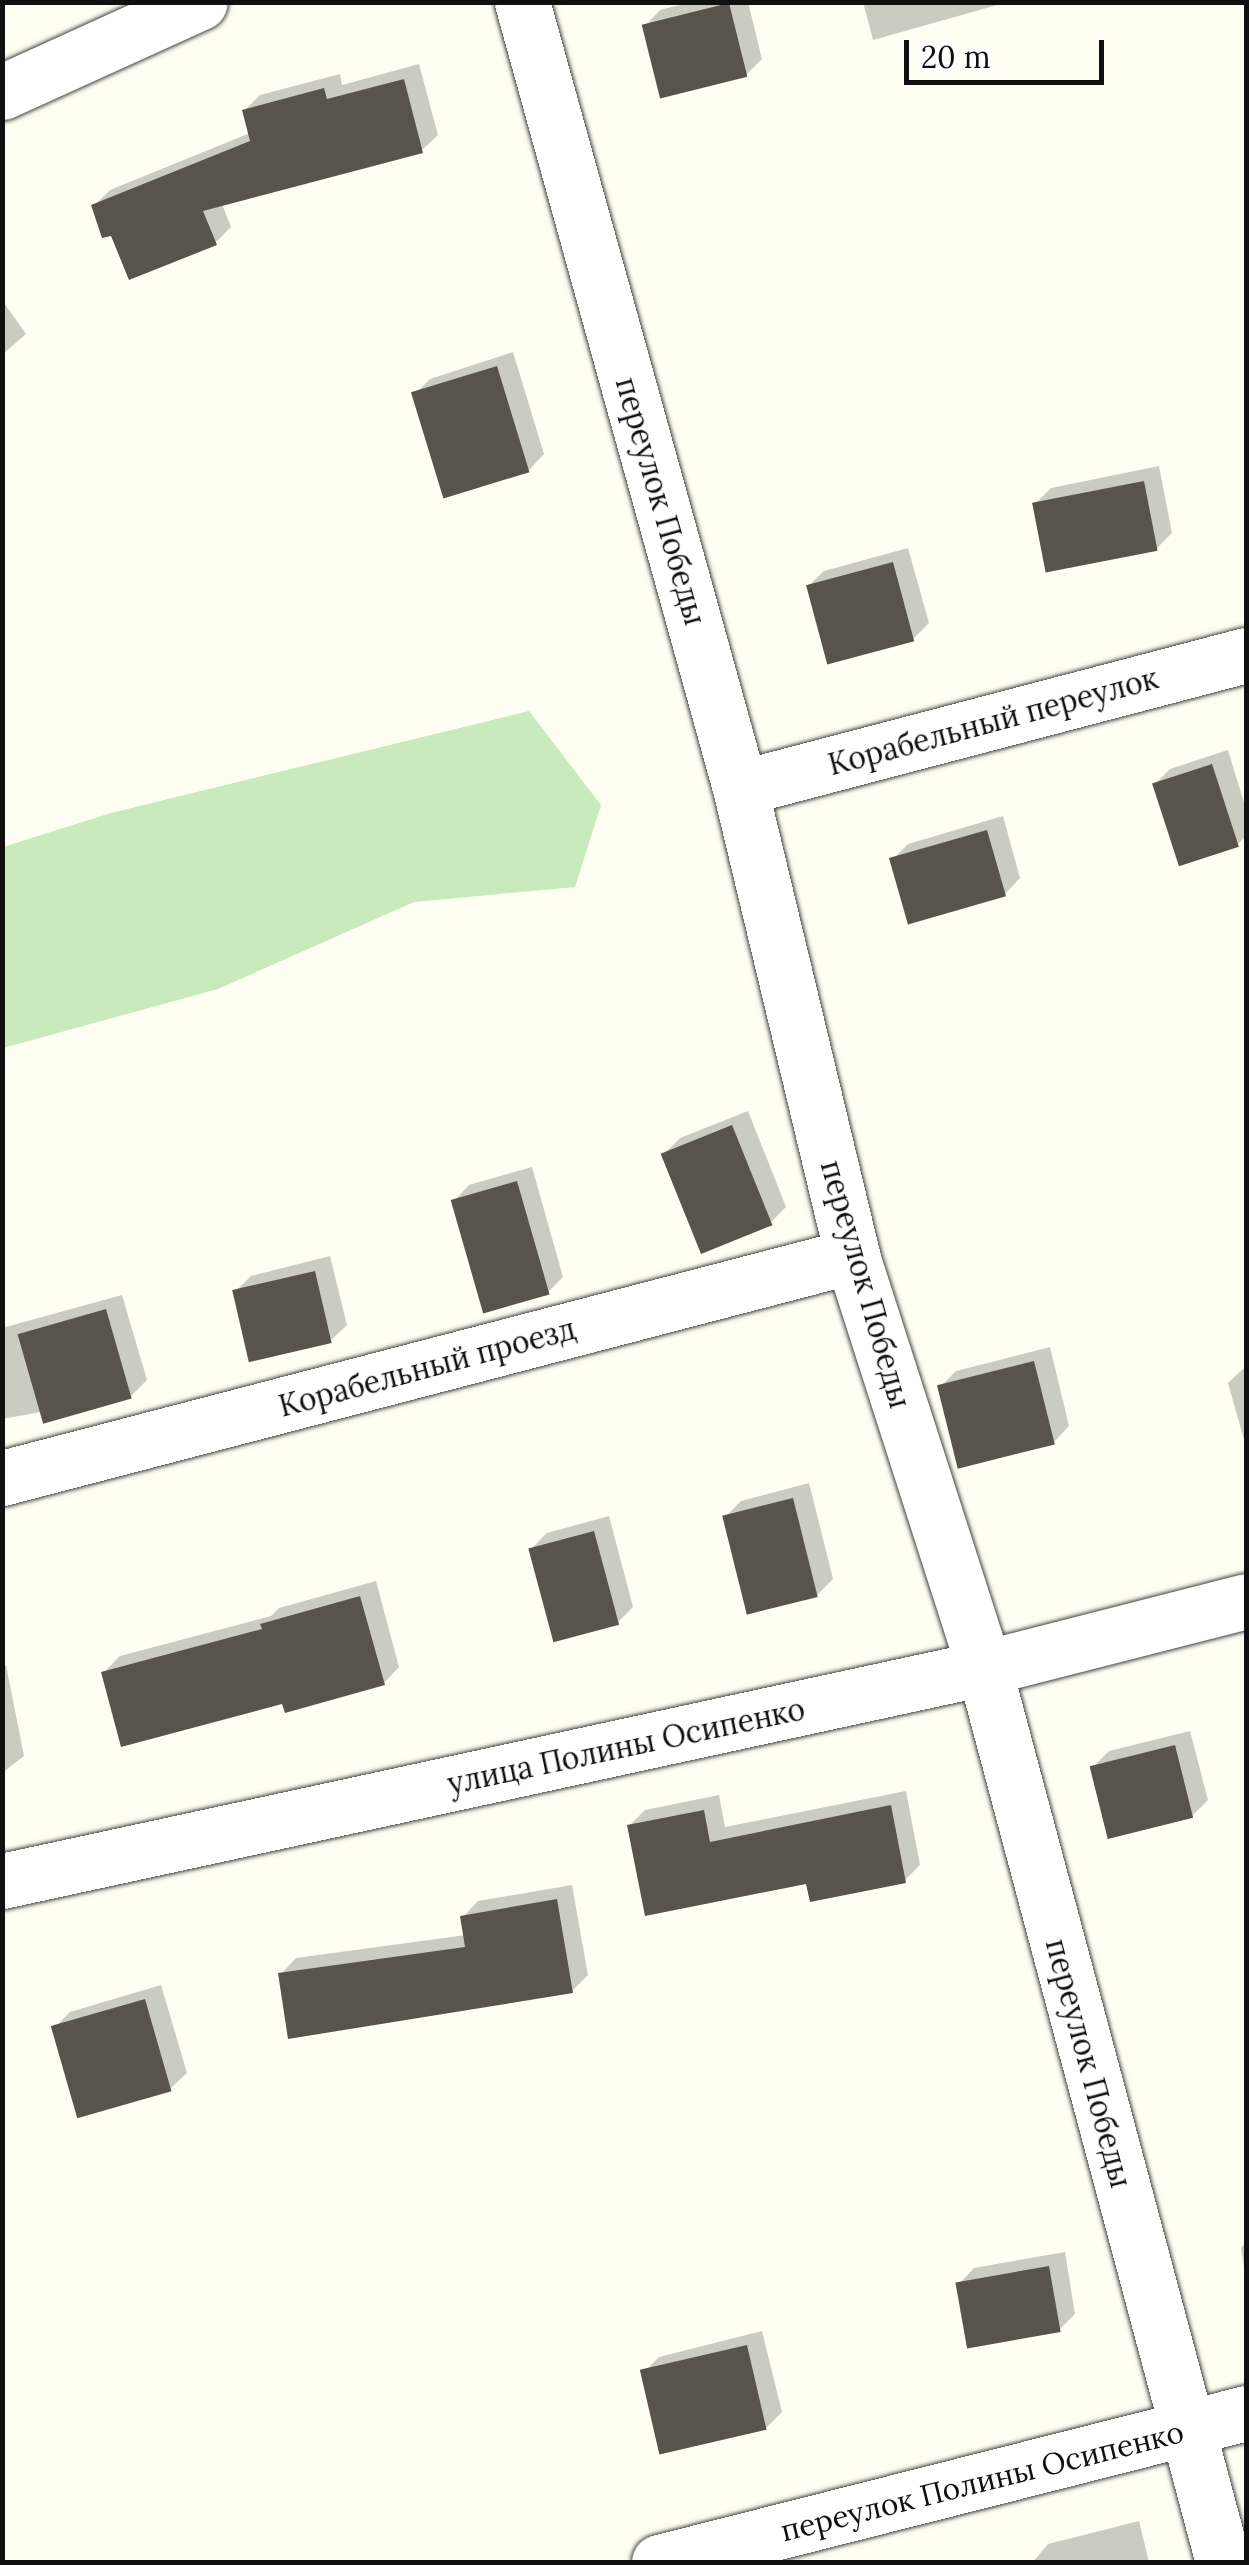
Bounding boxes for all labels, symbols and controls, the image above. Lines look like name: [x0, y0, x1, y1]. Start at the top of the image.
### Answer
scale bar: [909, 20, 1109, 82]
text: 20 m: [921, 38, 990, 76]
street label: переулок Победы: [608, 373, 714, 629]
street label: Корабельный переулок: [824, 660, 1162, 782]
street label: переулок Победы: [813, 1156, 919, 1412]
street label: Корабельный проезд: [275, 1310, 579, 1424]
street label: улица Полины Осипенко: [444, 1690, 808, 1802]
street label: переулок Победы: [1038, 1935, 1140, 2191]
street label: переулок Полины Осипенко: [777, 2413, 1187, 2549]

